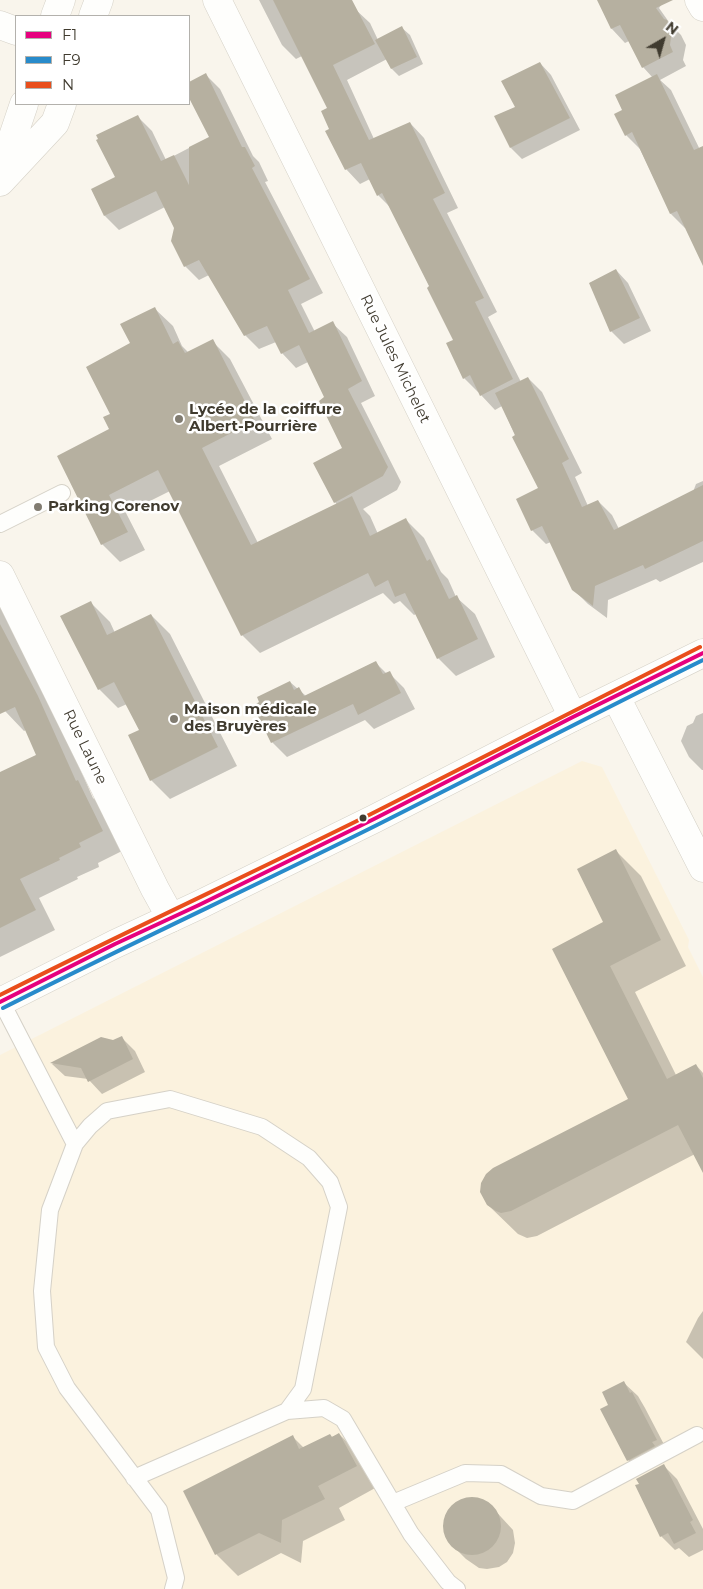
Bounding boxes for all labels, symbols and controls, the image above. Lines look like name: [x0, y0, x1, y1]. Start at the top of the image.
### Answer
legend: [15, 15, 190, 105]
north arrow: [638, 15, 688, 65]
text: N: [662, 18, 682, 39]
text: F1: [62, 25, 77, 44]
text: F9: [62, 50, 81, 69]
text: N: [62, 75, 74, 94]
street label: Rue Jules Michelet: [356, 292, 434, 426]
place label: Lycée de la coiffure Albert-Pourrière: [189, 401, 342, 436]
marker: Lycée de la coiffure Albert-Pourrière: [173, 413, 185, 425]
place label: Parking Corenov: [48, 498, 179, 516]
marker: Parking Corenov: [32, 501, 44, 513]
place label: Maison médicale des Bruyères: [184, 701, 317, 736]
street label: Rue Laune: [59, 707, 111, 787]
marker: Maison médicale des Bruyères: [168, 713, 180, 725]
unlabelled marker: [358, 813, 368, 823]

